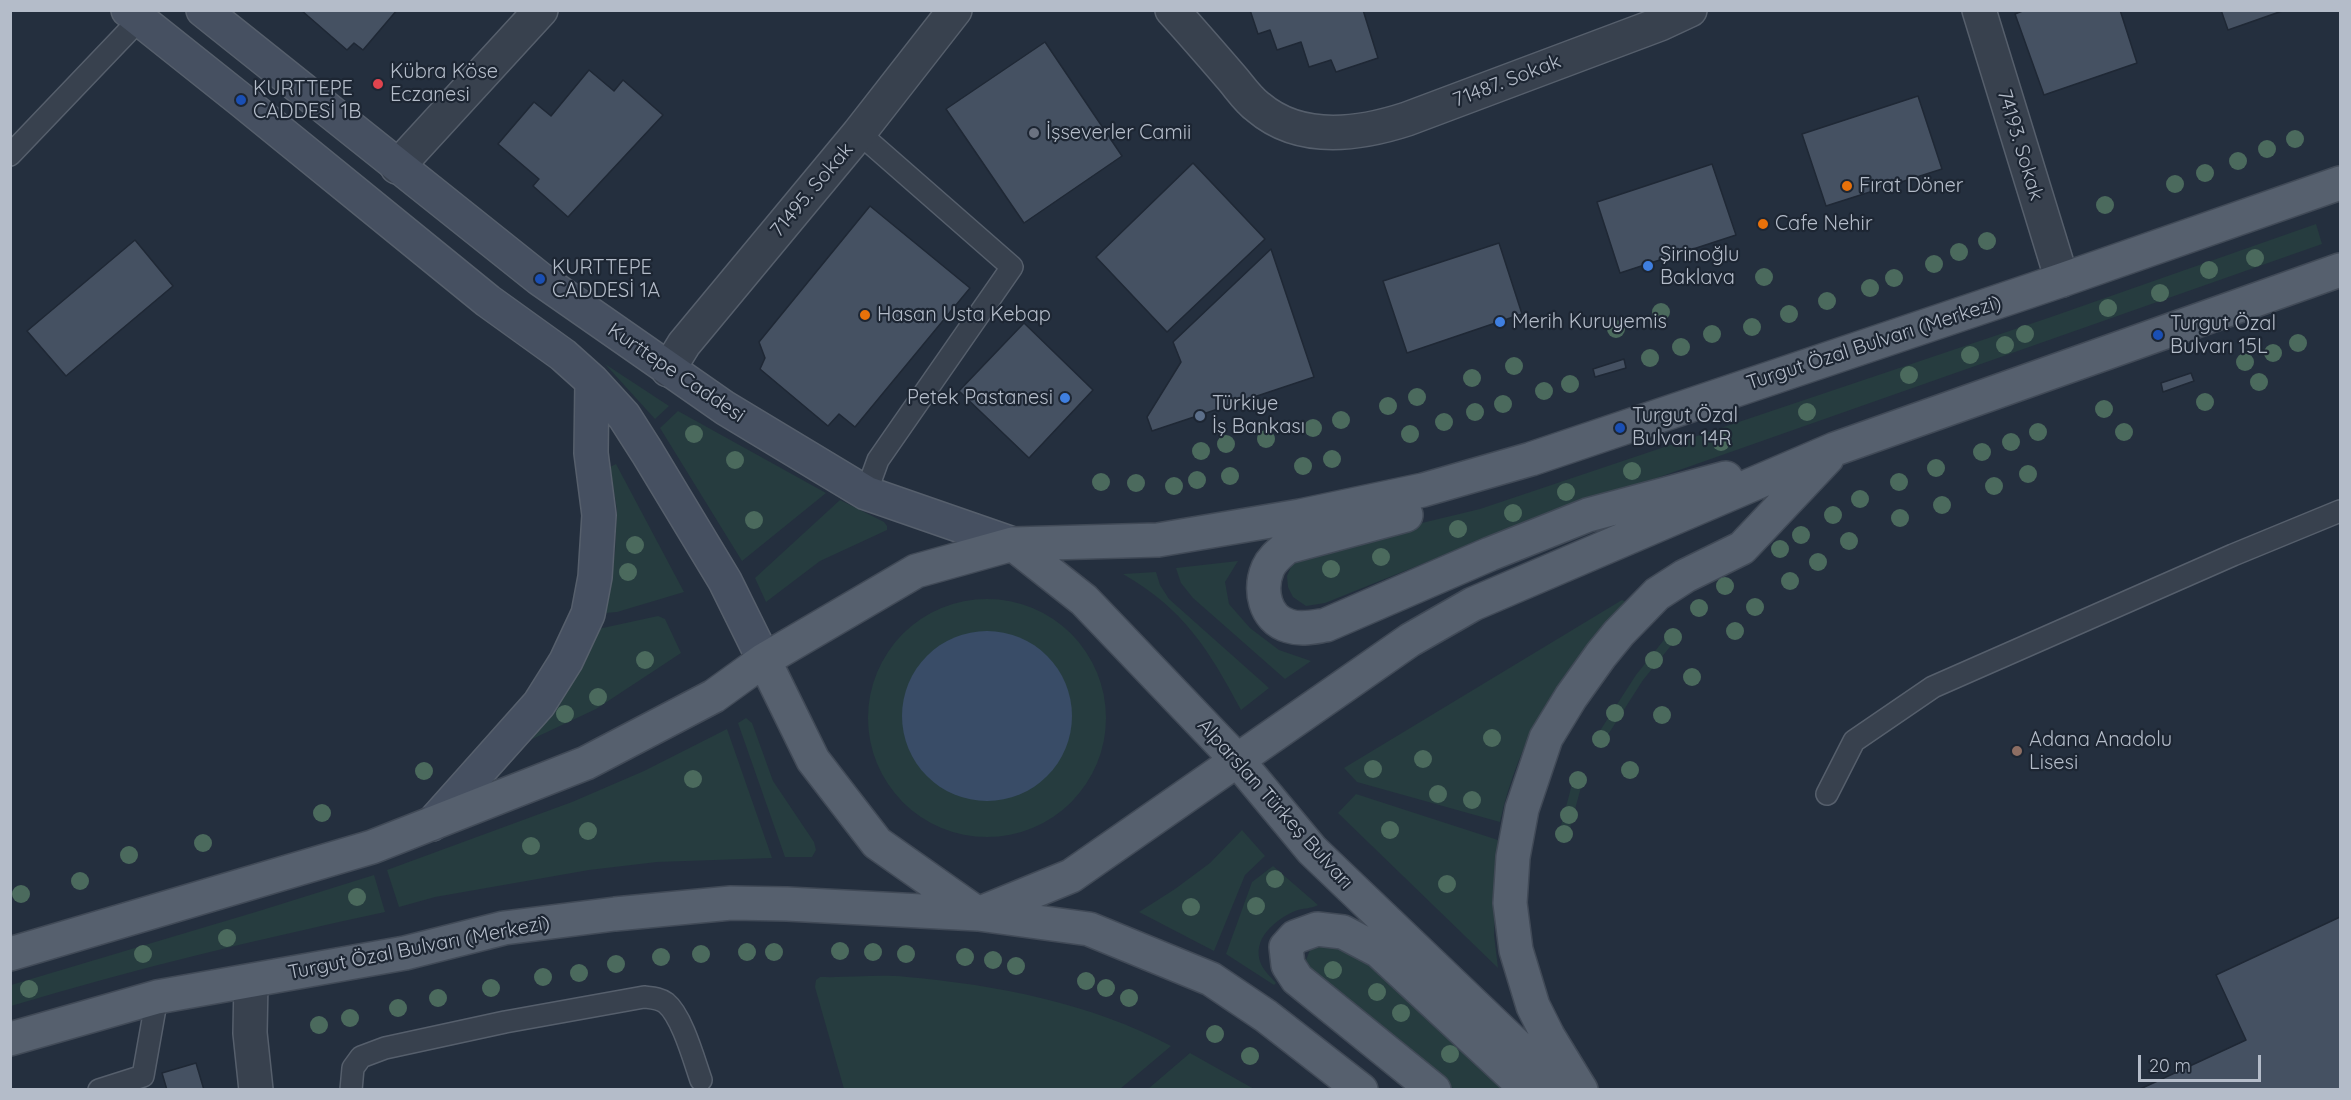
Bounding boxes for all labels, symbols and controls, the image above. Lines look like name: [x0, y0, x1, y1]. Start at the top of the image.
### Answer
street label: 71487. Sokak: [1450, 49, 1564, 113]
place label: Kübra Köse Eczanesi: [390, 60, 498, 107]
place label: KURTTEPE CADDESİ 1B: [253, 77, 361, 124]
marker: Kübra Köse Eczanesi: [371, 77, 385, 91]
street label: 74193. Sokak: [1992, 87, 2048, 203]
marker: KURTTEPE CADDESİ 1B: [234, 93, 248, 107]
place label: İşseverler Camii: [1046, 121, 1191, 145]
marker: İşseverler Camii: [1027, 126, 1041, 140]
street label: 71495. Sokak: [766, 138, 858, 242]
place label: Fırat Döner: [1859, 174, 1963, 198]
marker: Fırat Döner: [1840, 179, 1854, 193]
place label: Cafe Nehir: [1775, 212, 1873, 236]
marker: Cafe Nehir: [1756, 217, 1770, 231]
place label: Şirinoğlu Baklava: [1660, 243, 1739, 290]
place label: KURTTEPE CADDESİ 1A: [552, 256, 660, 303]
marker: Şirinoğlu Baklava: [1641, 259, 1655, 273]
marker: KURTTEPE CADDESİ 1A: [533, 272, 547, 286]
street label: Turgut Özal Bulvarı (Merkezi): [1744, 290, 2004, 396]
place label: Hasan Usta Kebap: [877, 303, 1051, 327]
marker: Hasan Usta Kebap: [858, 308, 872, 322]
place label: Merih Kuruyemis: [1512, 310, 1667, 334]
place label: Turgut Özal Bulvarı 15L: [2170, 312, 2276, 359]
marker: Merih Kuruyemis: [1493, 315, 1507, 329]
street label: Kurttepe Caddesi: [603, 318, 749, 428]
marker: Turgut Özal Bulvarı 15L: [2151, 328, 2165, 342]
place label: Petek Pastanesi: [907, 386, 1053, 410]
marker: Petek Pastanesi: [1058, 391, 1072, 405]
place label: Türkiye İş Bankası: [1212, 392, 1305, 439]
place label: Turgut Özal Bulvarı 14R: [1632, 404, 1738, 451]
marker: Türkiye İş Bankası: [1193, 409, 1207, 423]
marker: Turgut Özal Bulvarı 14R: [1613, 421, 1627, 435]
street label: Alparslan Türkeş Bulvarı: [1192, 714, 1358, 894]
place label: Adana Anadolu Lisesi: [2029, 728, 2172, 775]
marker: Adana Anadolu Lisesi: [2010, 744, 2024, 758]
street label: Turgut Özal Bulvarı (Merkezi): [286, 911, 552, 985]
scale bar: [2141, 1043, 2264, 1081]
text: 20 m: [2149, 1054, 2191, 1077]

